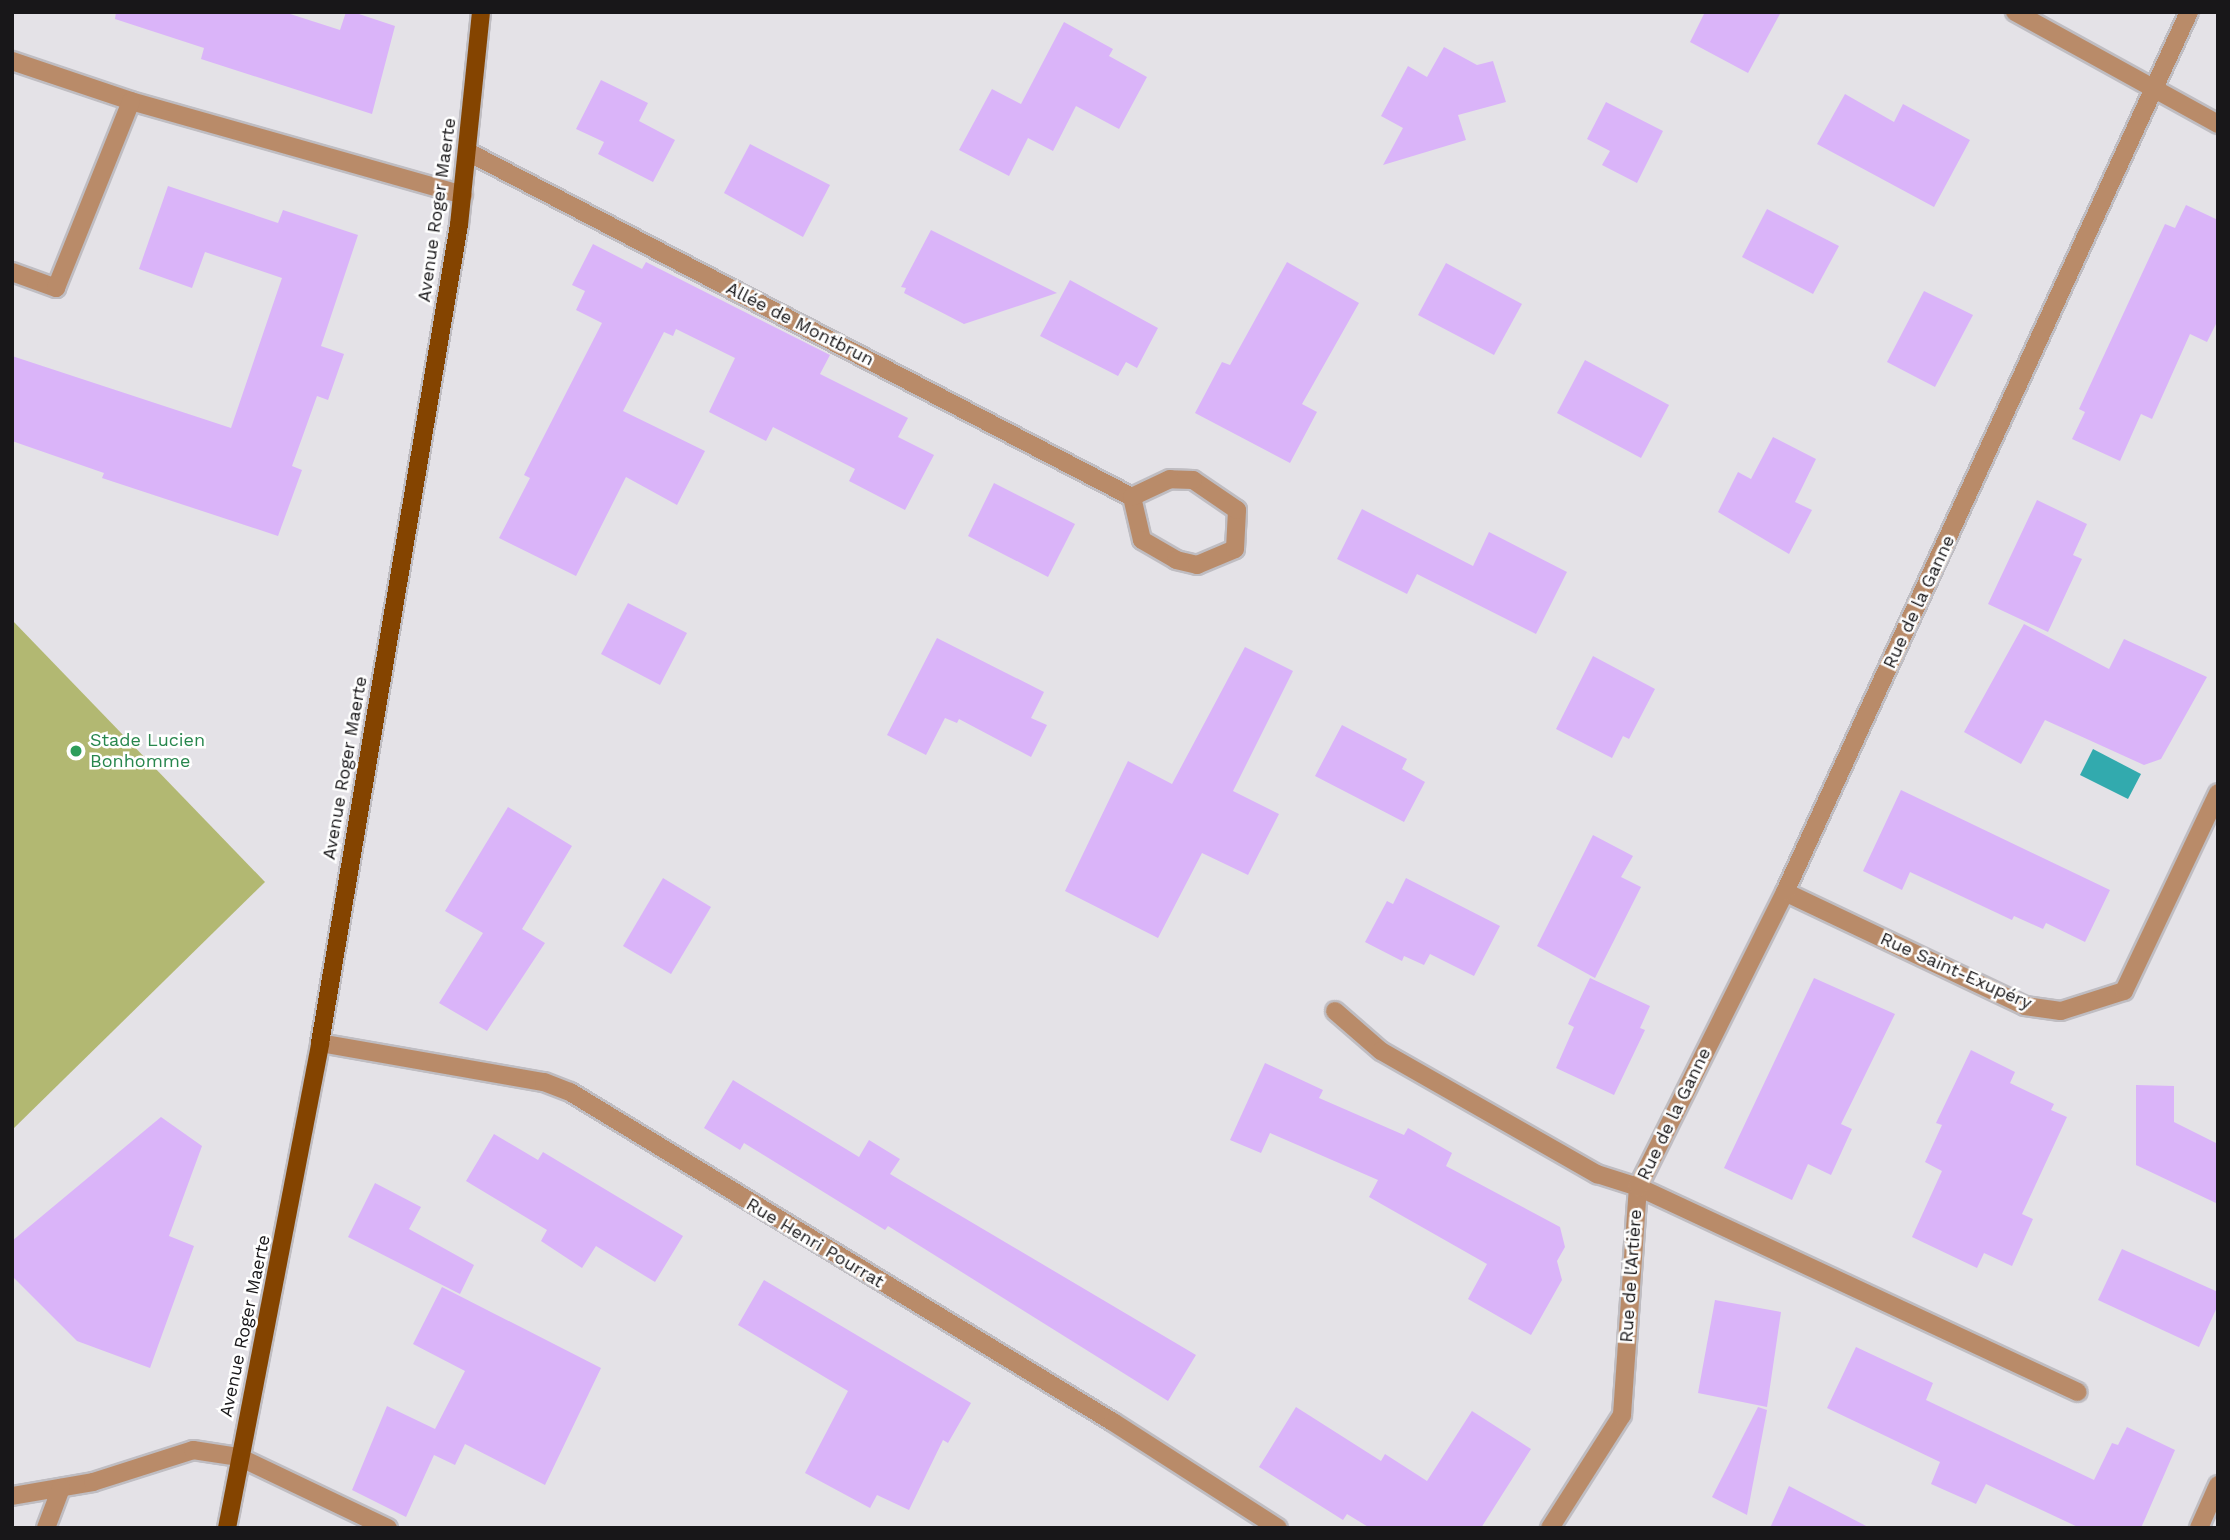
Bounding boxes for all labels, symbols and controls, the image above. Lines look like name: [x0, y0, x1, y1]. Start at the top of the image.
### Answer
street label: Avenue Roger Maerte: [413, 116, 461, 304]
street label: Allée de Montbrun: [722, 277, 878, 371]
street label: Rue de la Ganne: [1879, 532, 1959, 672]
street label: Avenue Roger Maerte: [318, 674, 372, 862]
place label: Stade Lucien Bonhomme: [90, 730, 205, 772]
marker: Stade Lucien Bonhomme: [68, 743, 84, 759]
street label: Rue Saint-Exupéry: [1877, 928, 2035, 1014]
street label: Rue de la Ganne: [1633, 1044, 1715, 1184]
street label: Rue Henri Pourrat: [742, 1193, 888, 1293]
street label: Rue de l'Artière: [1616, 1209, 1646, 1343]
street label: Avenue Roger Maerte: [215, 1233, 275, 1419]

